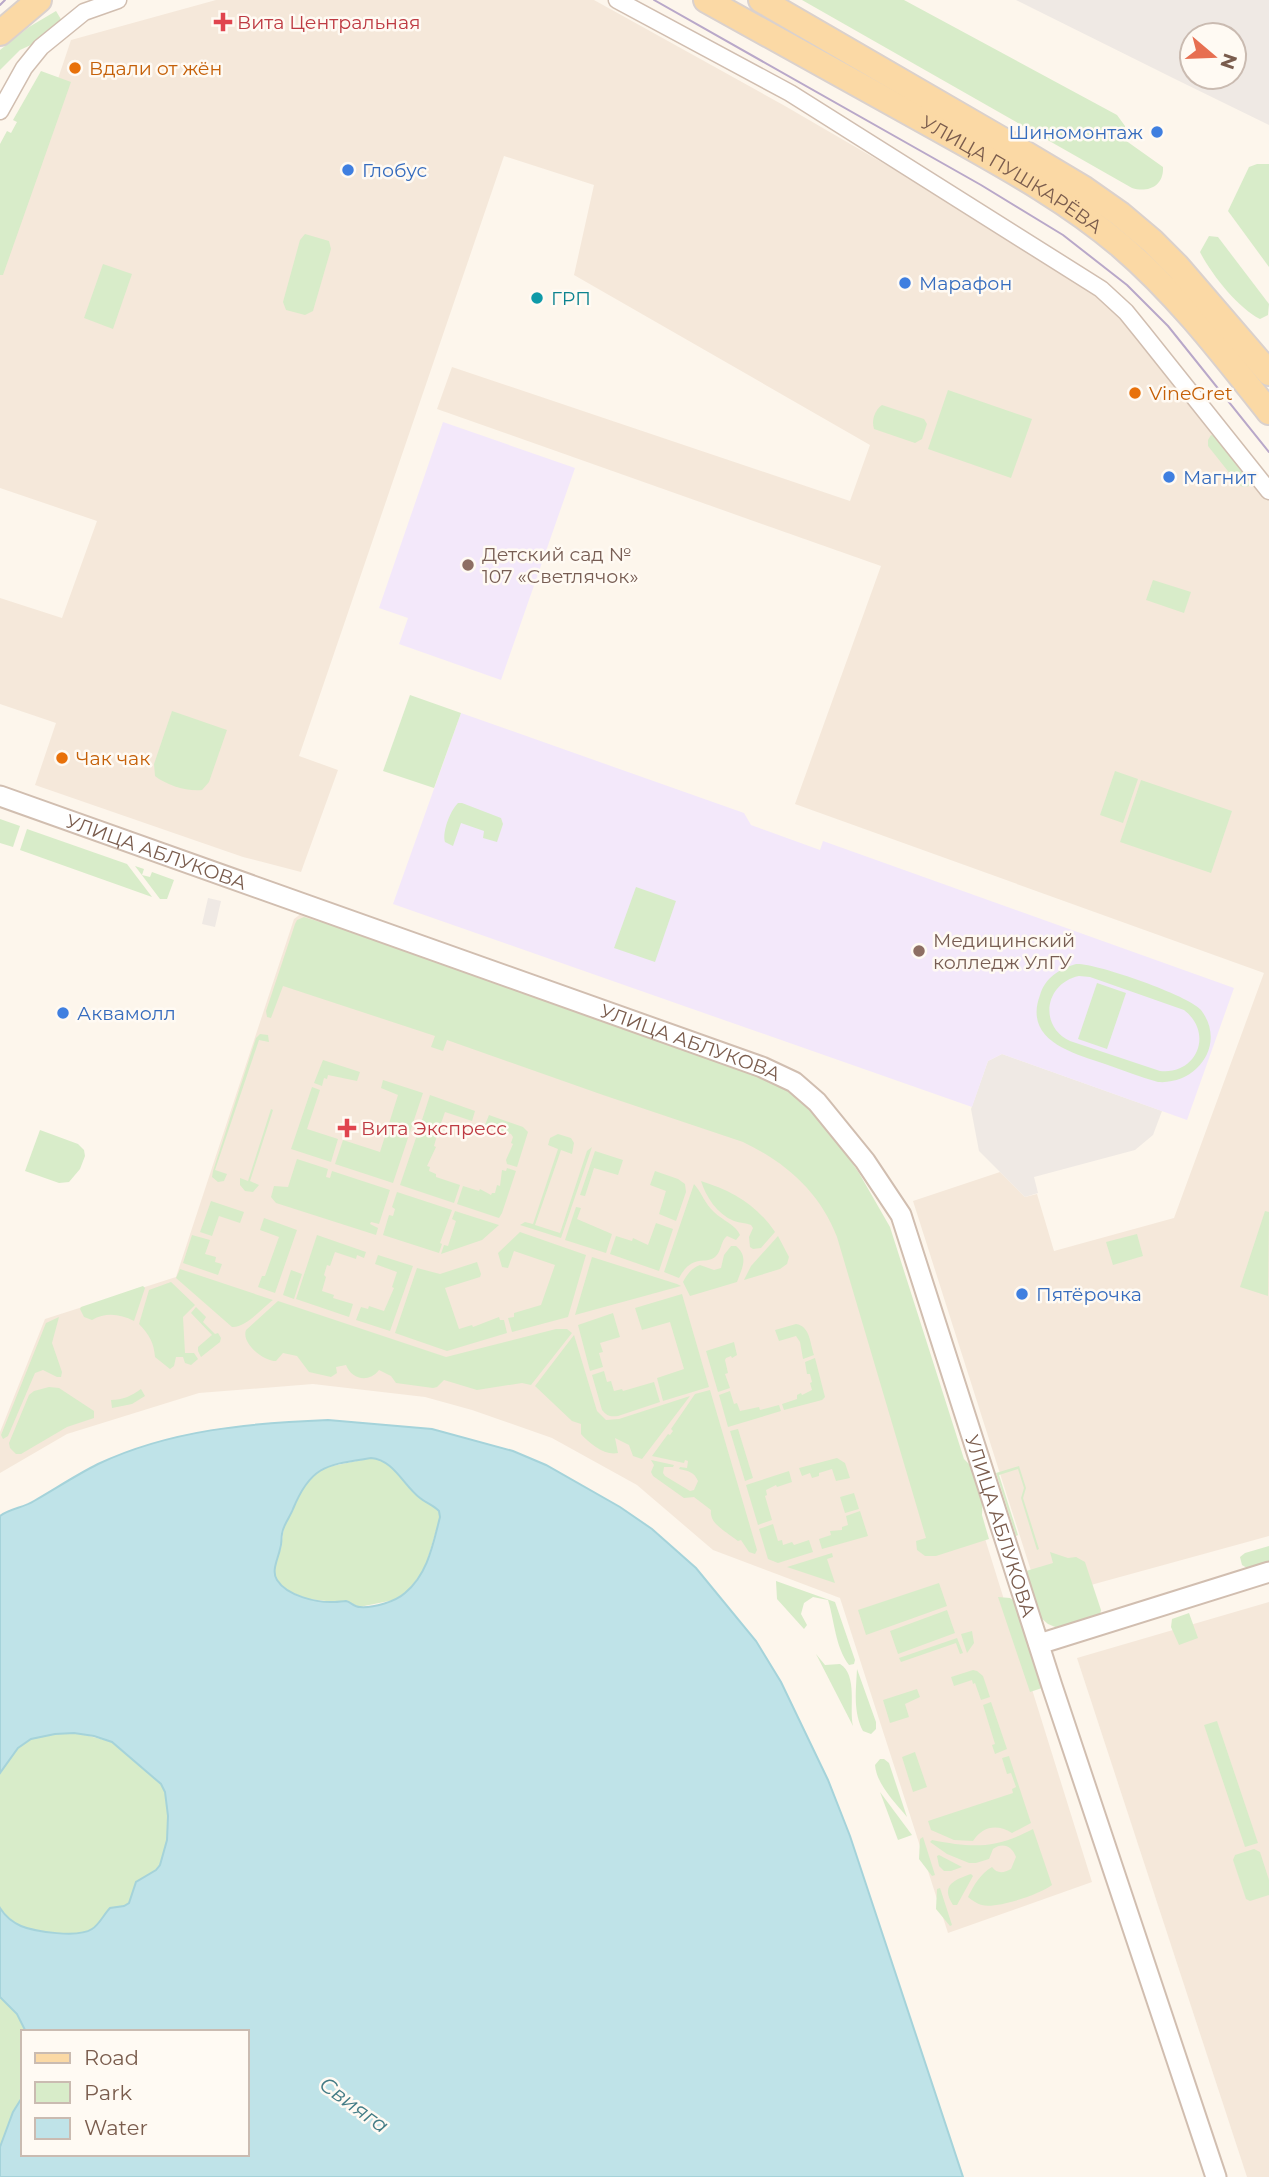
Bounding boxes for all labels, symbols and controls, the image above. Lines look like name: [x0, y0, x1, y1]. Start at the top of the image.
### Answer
place label: Вита Центральная: [237, 11, 421, 34]
marker: Вита Центральная: [215, 14, 231, 30]
north arrow: [1178, 21, 1248, 91]
text: N: [1215, 50, 1242, 72]
place label: Вдали от жён: [89, 57, 222, 80]
marker: Вдали от жён: [67, 60, 83, 76]
street label: УЛИЦА ПУШКАРЁВА: [917, 111, 1107, 238]
place label: Шиномонтаж: [1009, 121, 1143, 144]
marker: Шиномонтаж: [1149, 124, 1165, 140]
place label: Глобус: [362, 159, 428, 182]
marker: Глобус: [340, 162, 356, 178]
place label: Марафон: [919, 272, 1012, 295]
marker: Марафон: [897, 275, 913, 291]
place label: ГРП: [551, 287, 591, 310]
marker: ГРП: [529, 290, 545, 306]
place label: VineGret: [1149, 382, 1233, 405]
marker: VineGret: [1127, 385, 1143, 401]
place label: Магнит: [1183, 466, 1256, 489]
marker: Магнит: [1161, 469, 1177, 485]
place label: Детский сад № 107 «Светлячок»: [482, 543, 638, 588]
marker: Детский сад № 107 «Светлячок»: [460, 557, 476, 573]
place label: Чак чак: [76, 747, 150, 770]
marker: Чак чак: [54, 750, 70, 766]
street label: УЛИЦА АБЛУКОВА: [63, 809, 250, 895]
place label: Медицинский колледж УлГУ: [933, 929, 1075, 974]
marker: Медицинский колледж УлГУ: [911, 943, 927, 959]
street label: УЛИЦА АБЛУКОВА: [597, 999, 784, 1086]
place label: Аквамолл: [77, 1002, 176, 1025]
marker: Аквамолл: [55, 1005, 71, 1021]
place label: Вита Экспресс: [361, 1117, 507, 1140]
marker: Вита Экспресс: [339, 1120, 355, 1136]
place label: Пятёрочка: [1036, 1283, 1142, 1306]
marker: Пятёрочка: [1014, 1286, 1030, 1302]
street label: УЛИЦА АБЛУКОВА: [960, 1432, 1040, 1620]
legend: [21, 2030, 248, 2156]
text: Road: [84, 2045, 139, 2070]
water label: Свияга: [315, 2071, 394, 2138]
text: Park: [84, 2080, 132, 2105]
text: Water: [84, 2115, 148, 2140]

